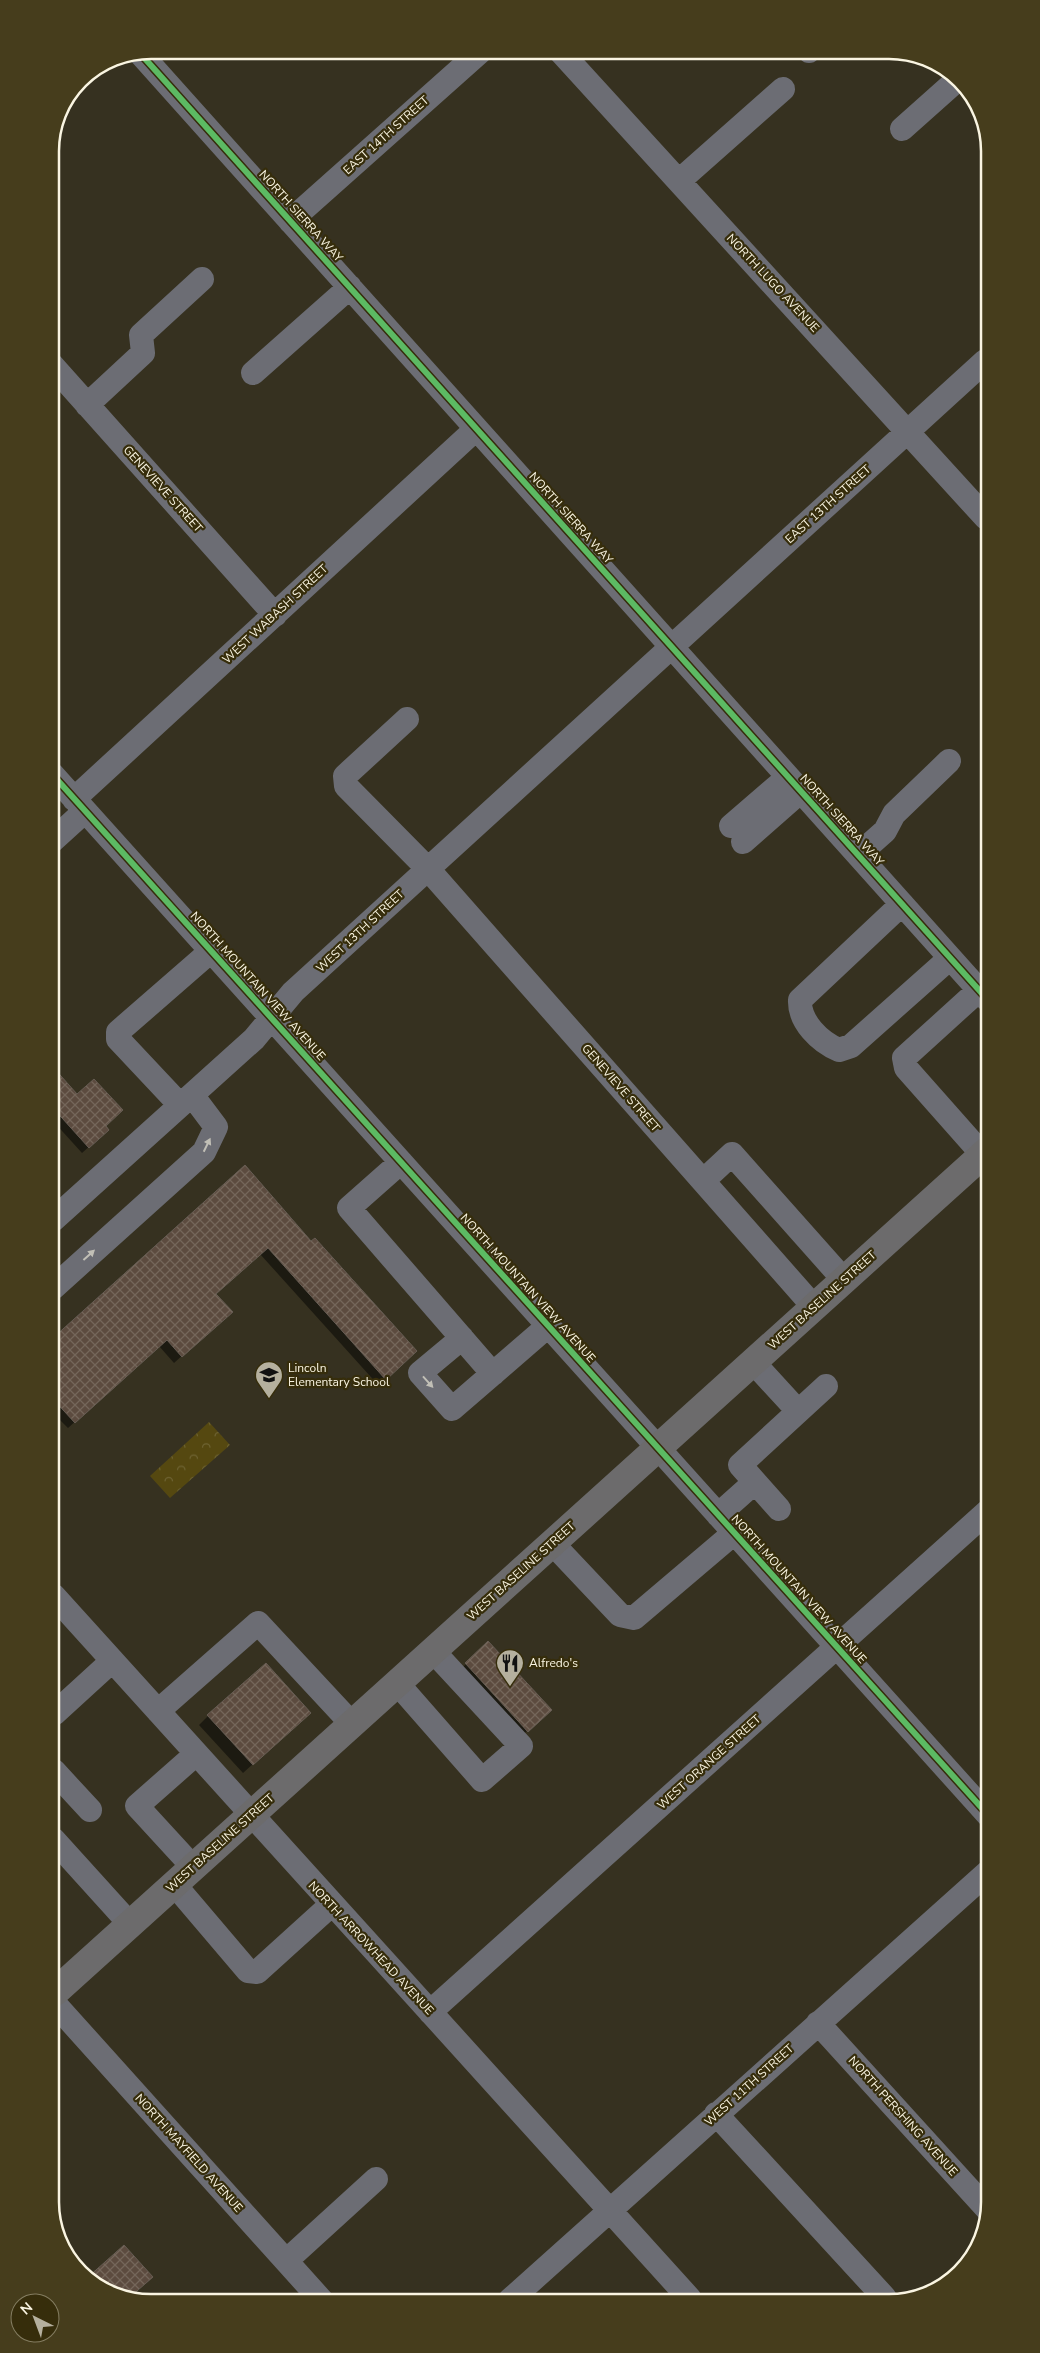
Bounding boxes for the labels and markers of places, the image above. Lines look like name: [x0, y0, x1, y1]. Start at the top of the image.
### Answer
school or university icon: Lincoln Elementary School: [254, 1360, 284, 1399]
place label: Lincoln Elementary School: [288, 1360, 390, 1390]
restaurant icon: Alfredo's: [495, 1648, 525, 1687]
place label: Alfredo's: [529, 1655, 578, 1671]

